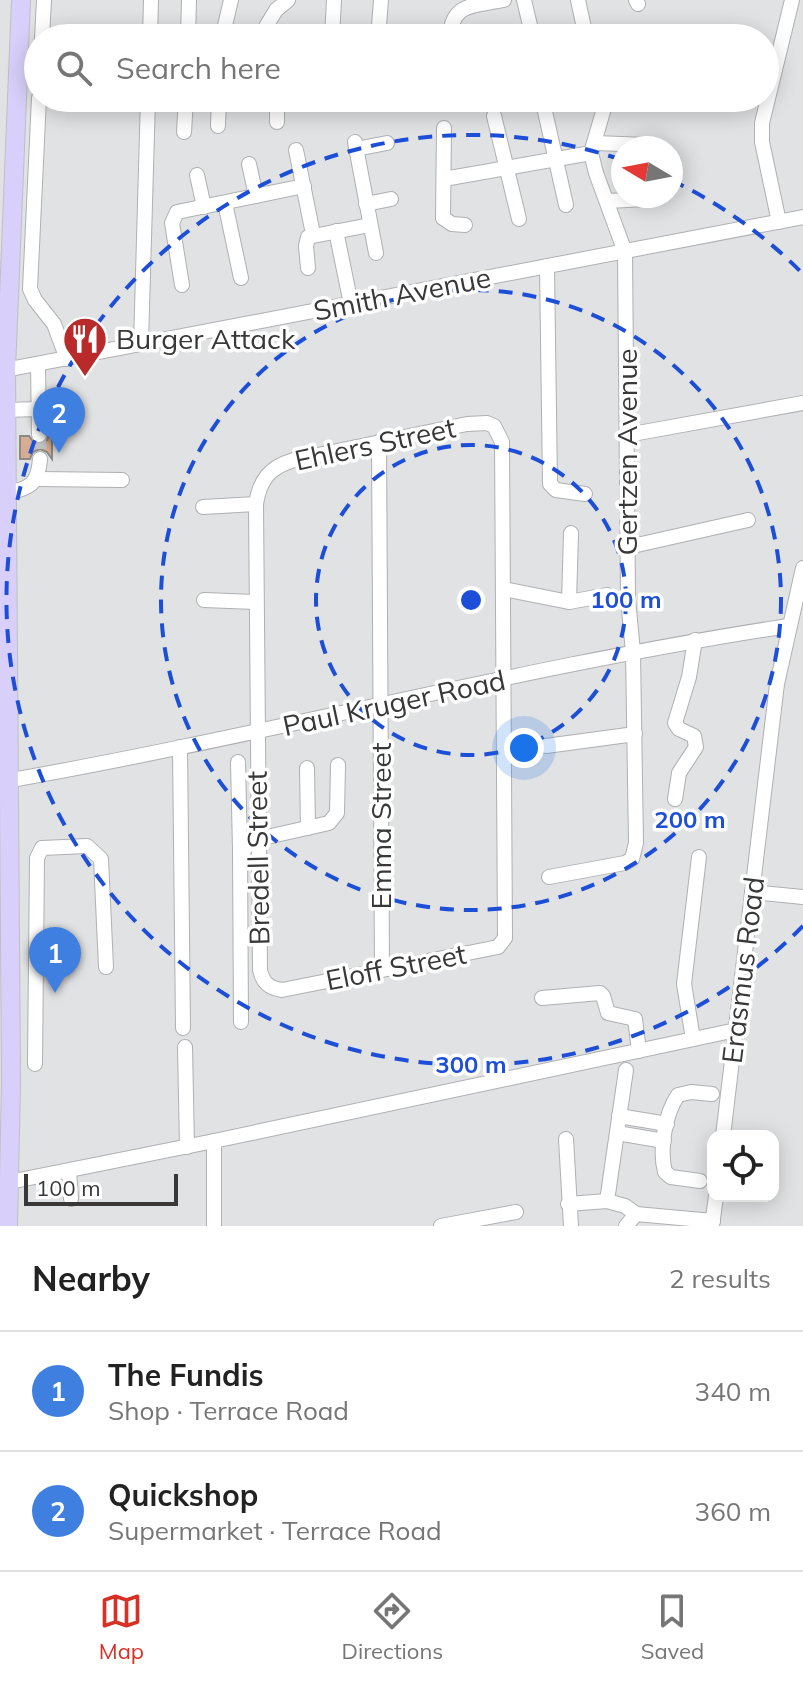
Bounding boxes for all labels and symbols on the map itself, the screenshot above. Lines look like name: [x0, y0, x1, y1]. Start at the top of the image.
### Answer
north arrow: [611, 136, 683, 208]
street label: Smith Avenue: [310, 259, 493, 328]
restaurant icon: Burger Attack: [61, 315, 109, 378]
place label: Burger Attack: [116, 321, 296, 356]
street label: Gertzen Avenue: [609, 348, 644, 556]
pin: 2: [33, 387, 85, 453]
street label: Ehlers Street: [291, 409, 459, 478]
text: 100 m: [590, 584, 662, 614]
centre of rings: [457, 586, 485, 614]
street label: Paul Kruger Road: [279, 662, 508, 743]
your location: [504, 728, 544, 768]
street label: Emma Street: [363, 742, 398, 910]
street label: Bredell Street: [238, 770, 277, 945]
text: 200 m: [654, 804, 726, 834]
street label: Erasmus Road: [714, 875, 771, 1065]
pin: 1: [29, 927, 81, 993]
street label: Eloff Street: [323, 936, 469, 997]
text: 300 m: [435, 1049, 507, 1079]
scale bar: [24, 1170, 178, 1206]

